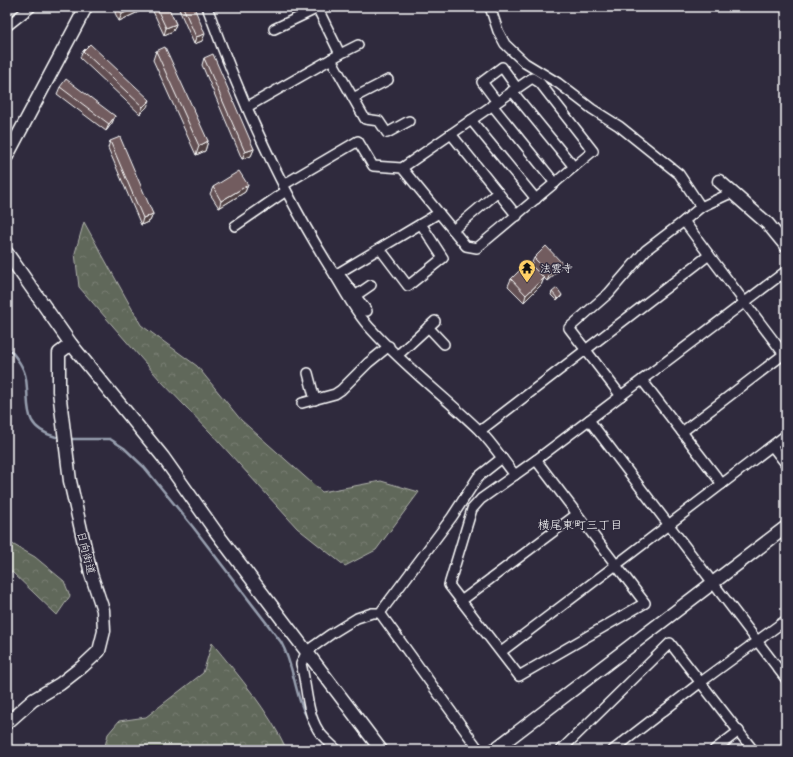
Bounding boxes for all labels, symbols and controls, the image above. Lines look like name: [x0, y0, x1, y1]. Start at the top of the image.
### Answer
temple icon: 法雲寺: [517, 258, 537, 283]
place label: 法雲寺: [540, 262, 573, 275]
district label: 横尾東町三丁目: [538, 518, 622, 533]
street label: 日向街道: [74, 530, 98, 576]

